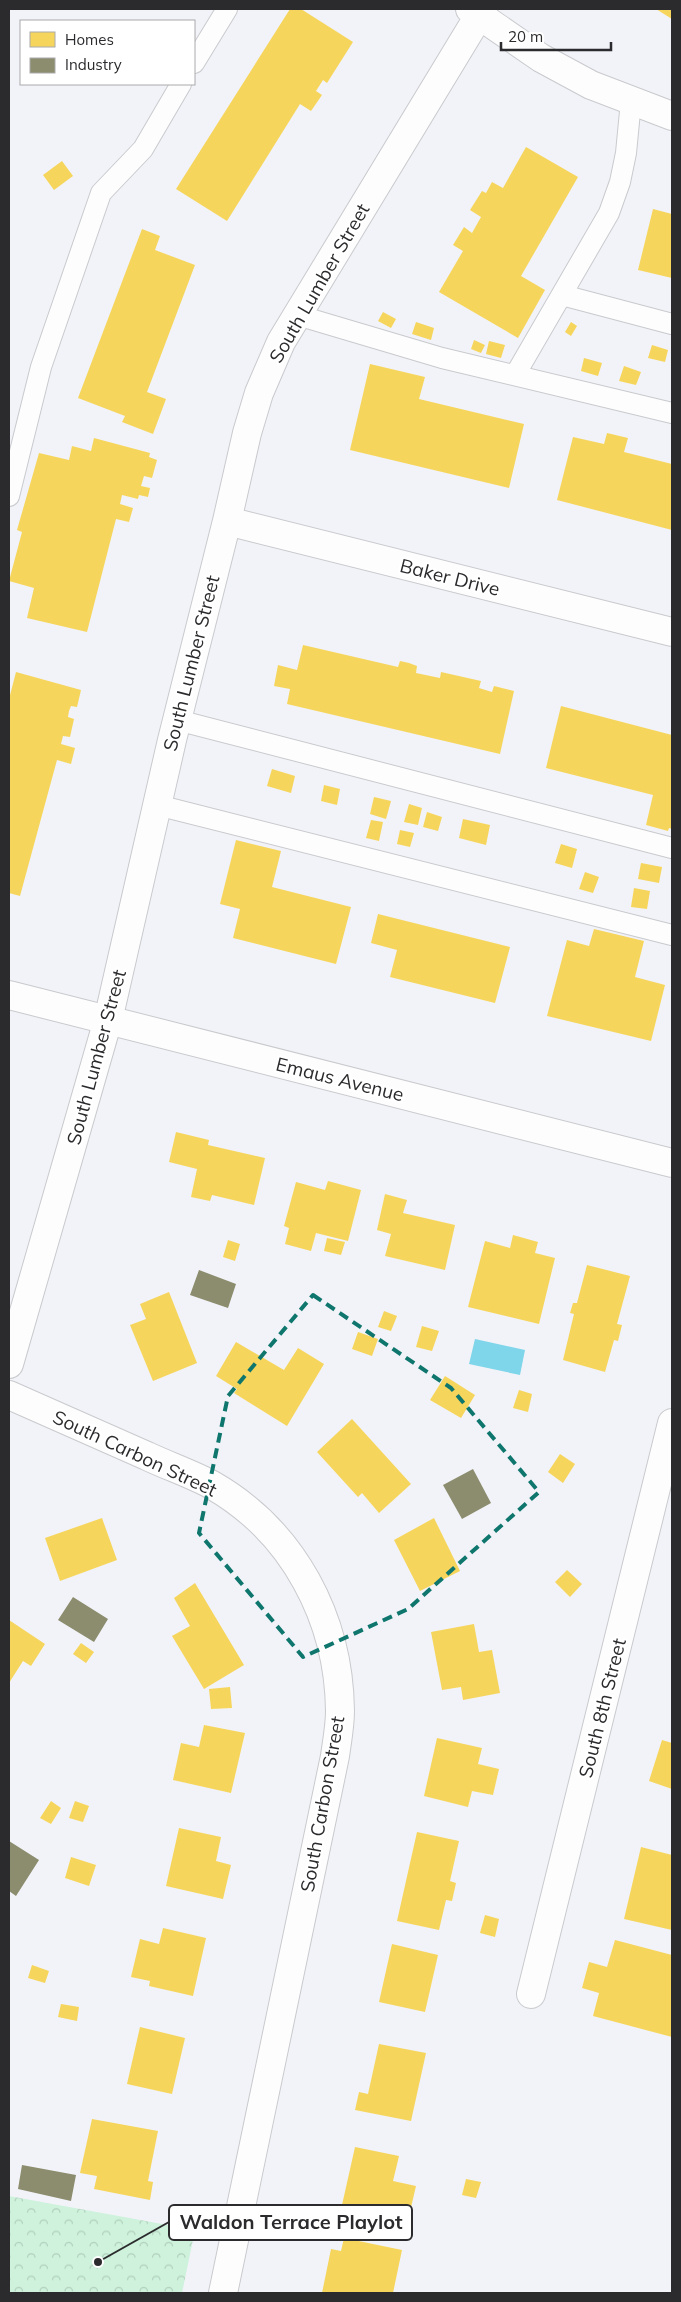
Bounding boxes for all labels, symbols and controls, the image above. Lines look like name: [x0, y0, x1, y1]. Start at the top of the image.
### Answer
legend: [20, 20, 195, 85]
scale bar: [501, 20, 611, 52]
text: 20 m: [508, 27, 543, 46]
text: Homes: [65, 30, 114, 49]
text: Industry: [65, 55, 122, 74]
street label: South Lumber Street: [264, 199, 375, 367]
street label: Baker Drive: [398, 553, 502, 601]
street label: South Lumber Street: [158, 572, 225, 753]
street label: South Lumber Street: [61, 966, 131, 1147]
street label: Emaus Avenue: [274, 1052, 406, 1106]
street label: South Carbon Street: [49, 1404, 221, 1502]
street label: South 8th Street: [573, 1635, 631, 1780]
street label: South Carbon Street: [295, 1714, 349, 1894]
callout: Waldon Terrace Playlot: [169, 2205, 412, 2240]
text: Waldon Terrace Playlot: [180, 2209, 403, 2234]

